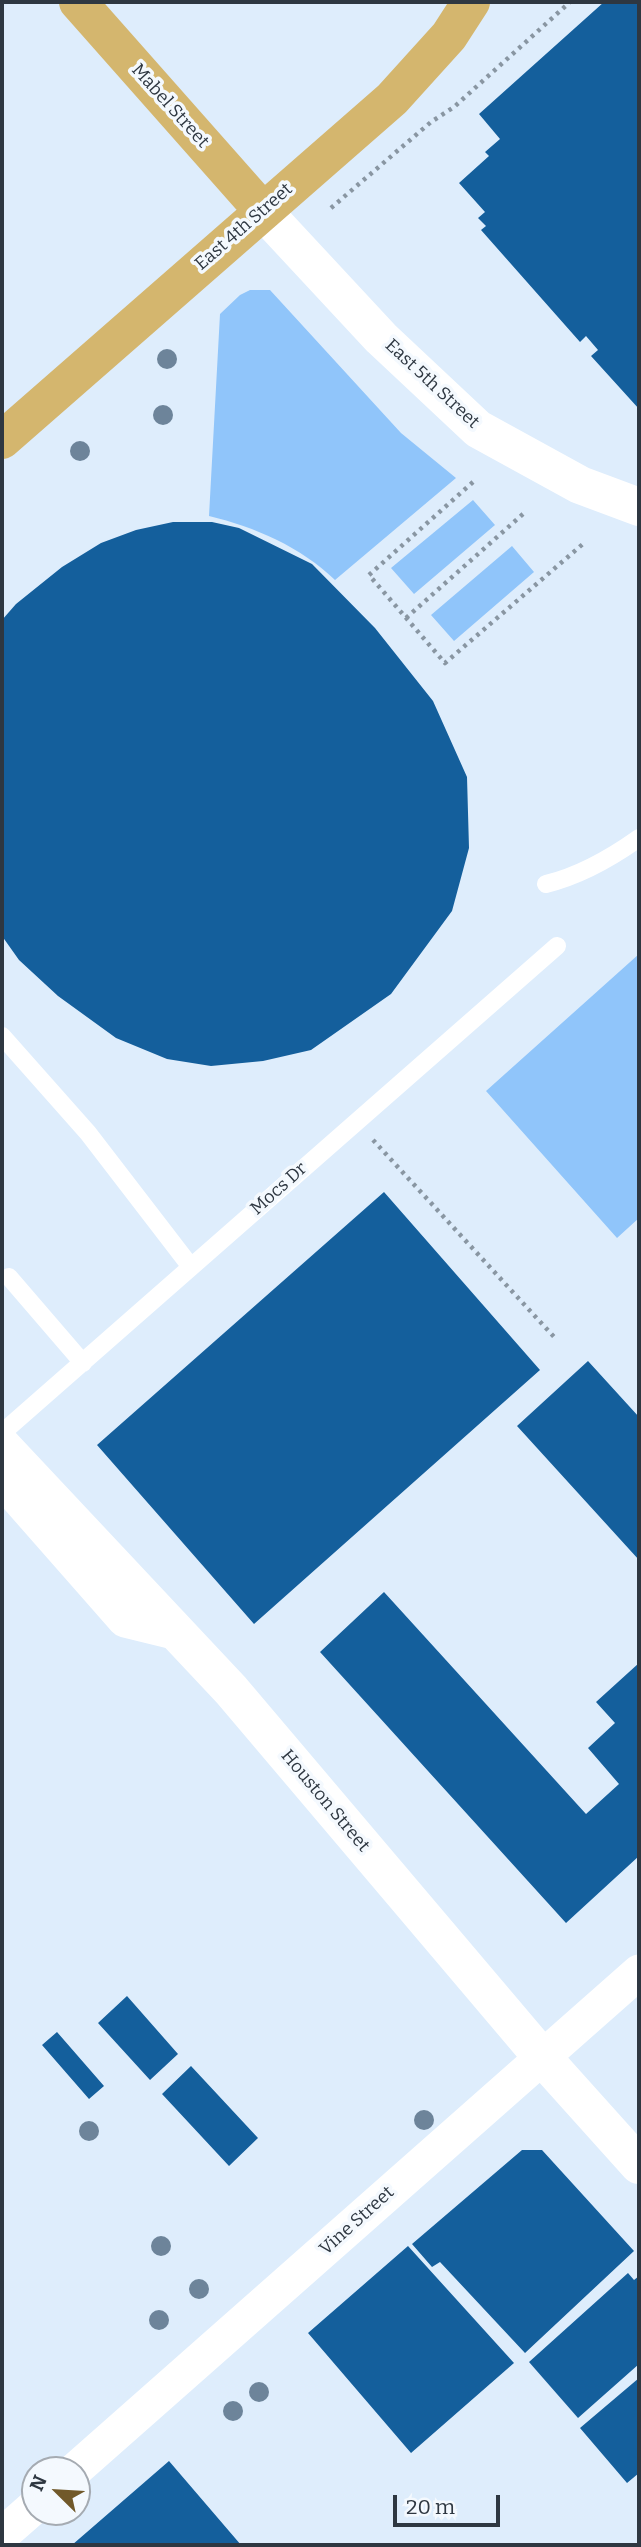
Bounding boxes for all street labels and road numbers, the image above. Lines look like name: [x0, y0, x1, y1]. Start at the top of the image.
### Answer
street label: Mabel Street: [127, 60, 213, 152]
street label: East 4th Street: [191, 179, 297, 275]
street label: East 5th Street: [380, 335, 484, 433]
street label: Mocs Dr: [246, 1158, 312, 1220]
street label: Houston Street: [276, 1746, 374, 1856]
street label: Vine Street: [315, 2182, 399, 2260]

